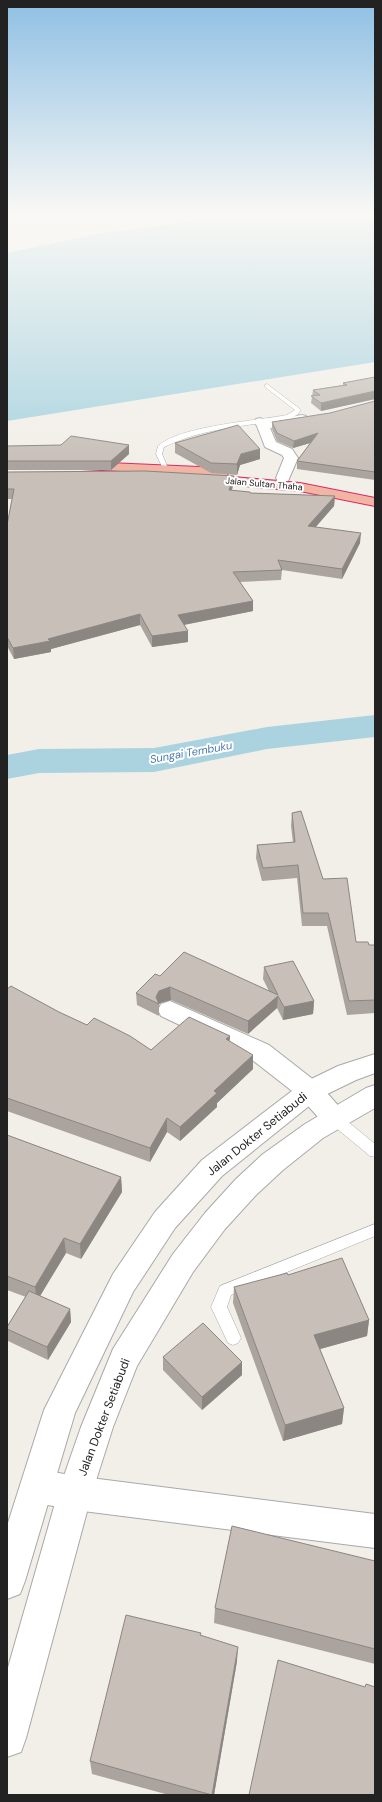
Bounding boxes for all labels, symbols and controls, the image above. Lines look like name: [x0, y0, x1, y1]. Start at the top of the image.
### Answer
street label: Jalan Sultan Thaha: [225, 475, 303, 493]
water label: Sungai Tembuku: [149, 738, 234, 766]
street label: Jalan Dokter Setiabudi: [204, 1088, 311, 1179]
street label: Jalan Dokter Setiabudi: [74, 1356, 134, 1478]

